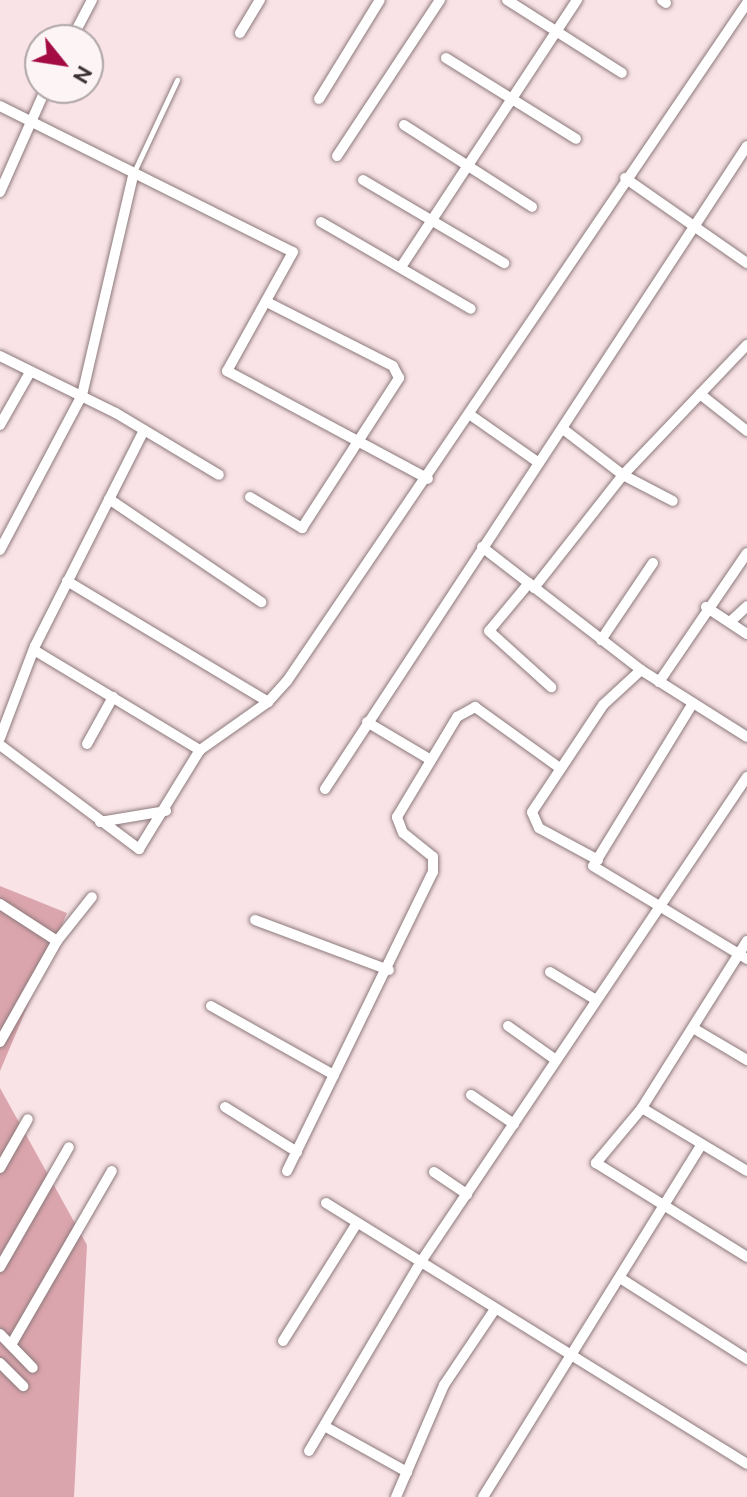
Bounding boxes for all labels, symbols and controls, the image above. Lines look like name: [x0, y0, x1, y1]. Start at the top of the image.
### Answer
north arrow: [24, 24, 104, 104]
text: N: [69, 62, 98, 89]

